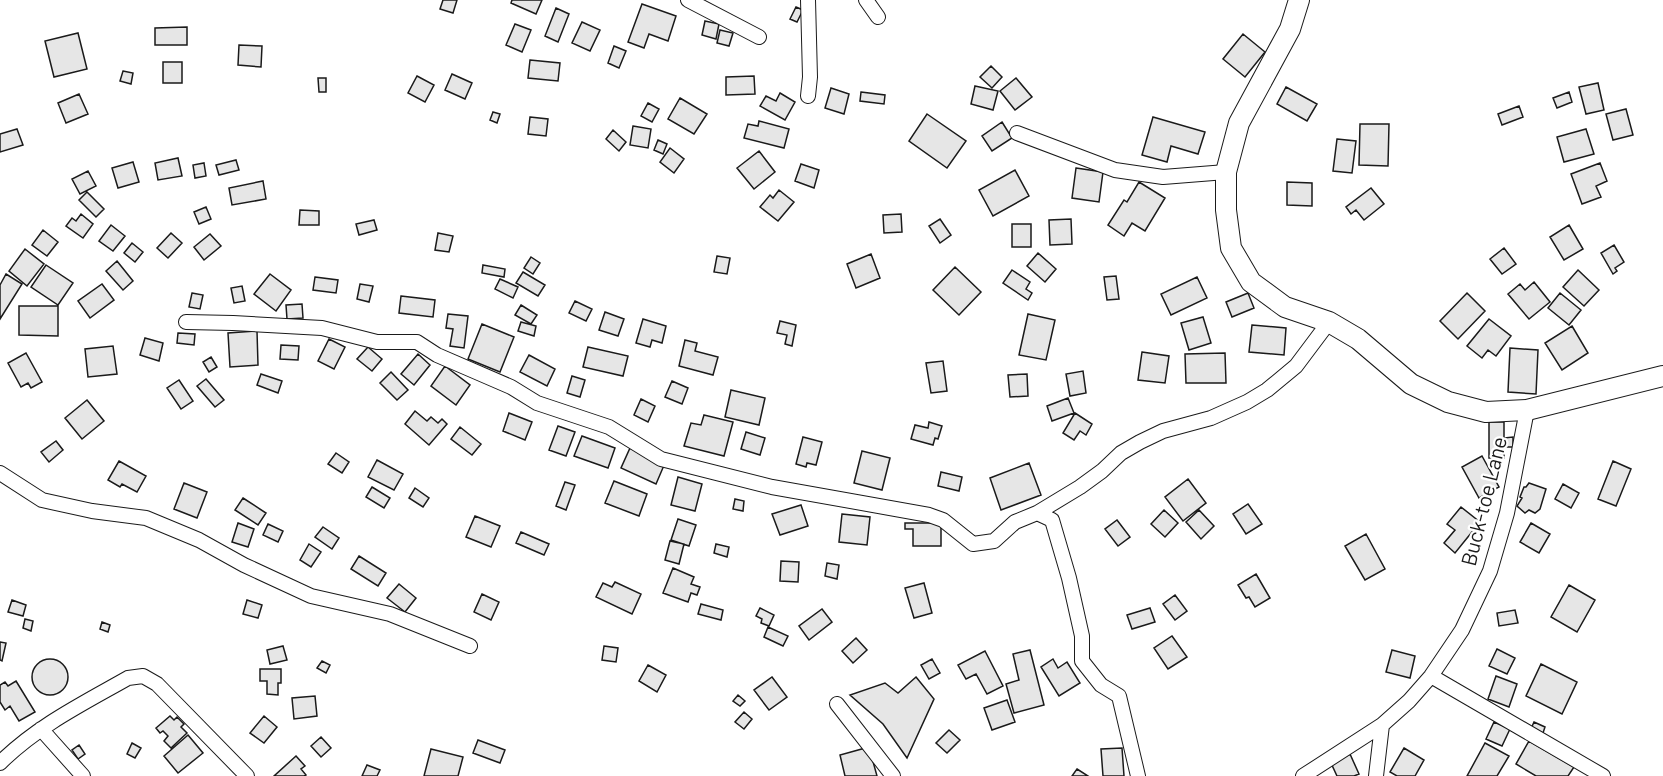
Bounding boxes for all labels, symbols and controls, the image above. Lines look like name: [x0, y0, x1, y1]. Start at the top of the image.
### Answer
street label: Buck-toe Lane: [1455, 434, 1511, 568]

